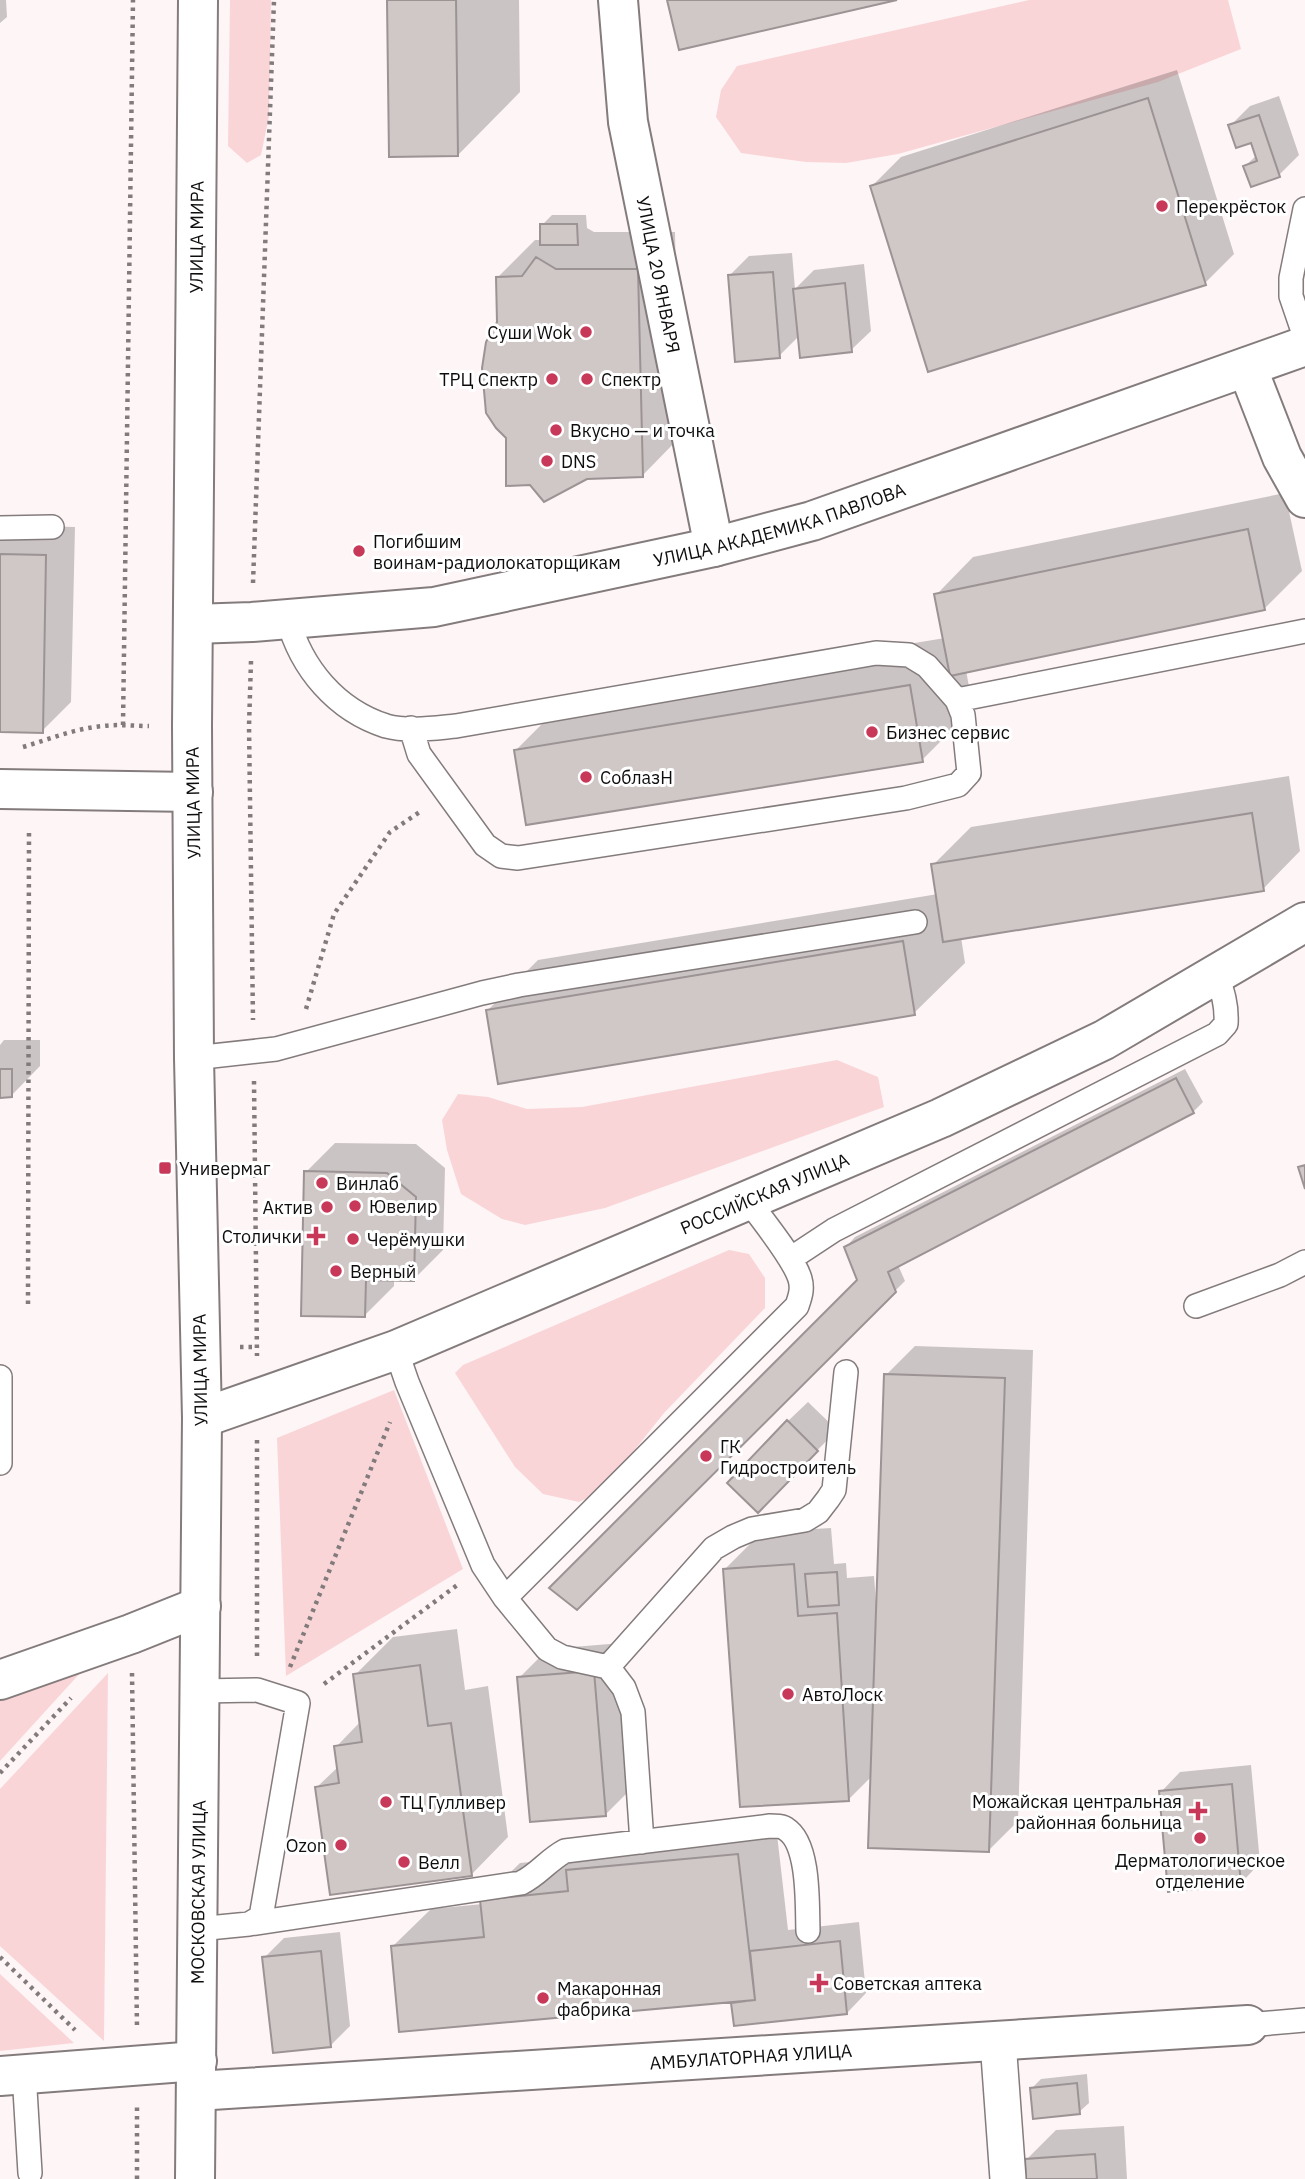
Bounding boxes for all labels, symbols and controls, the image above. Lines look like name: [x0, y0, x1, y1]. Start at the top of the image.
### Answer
street label: УЛИЦА МИРА: [184, 180, 208, 294]
street label: УЛИЦА 20 ЯНВАРЯ: [632, 194, 686, 355]
place label: Перекрёсток: [1176, 195, 1286, 218]
marker: Перекрёсток: [1154, 198, 1170, 214]
place label: Суши Wok: [487, 321, 573, 344]
marker: Суши Wok: [578, 324, 594, 340]
place label: ТРЦ Спектр: [439, 368, 538, 391]
place label: Спектр: [601, 368, 661, 391]
marker: ТРЦ Спектр: [544, 371, 560, 387]
marker: Спектр: [579, 371, 595, 387]
place label: Вкусно — и точка: [570, 419, 715, 442]
marker: Вкусно — и точка: [548, 422, 564, 438]
place label: DNS: [561, 450, 596, 473]
marker: DNS: [539, 453, 555, 469]
street label: УЛИЦА АКАДЕМИКА ПАВЛОВА: [651, 477, 909, 571]
place label: Погибшим воинам-радиолокаторщикам: [373, 530, 621, 574]
marker: Погибшим воинам-радиолокаторщикам: [351, 543, 367, 559]
place label: Бизнес сервис: [886, 721, 1010, 744]
marker: Бизнес сервис: [864, 724, 880, 740]
street label: УЛИЦА МИРА: [181, 746, 205, 860]
place label: СоблазН: [600, 766, 673, 789]
marker: СоблазН: [578, 769, 594, 785]
street label: РОССИЙСКАЯ УЛИЦА: [677, 1147, 853, 1239]
place label: Универмаг: [179, 1157, 271, 1180]
marker: Универмаг: [157, 1160, 173, 1176]
place label: Винлаб: [336, 1172, 399, 1195]
marker: Винлаб: [314, 1175, 330, 1191]
place label: Ювелир: [369, 1195, 437, 1218]
place label: Актив: [262, 1196, 313, 1219]
marker: Ювелир: [347, 1198, 363, 1214]
marker: Актив: [319, 1199, 335, 1215]
place label: Столички: [222, 1225, 302, 1248]
marker: Столички: [308, 1228, 324, 1244]
place label: Черёмушки: [367, 1228, 465, 1251]
marker: Черёмушки: [345, 1231, 361, 1247]
place label: Верный: [350, 1260, 416, 1283]
marker: Верный: [328, 1263, 344, 1279]
street label: УЛИЦА МИРА: [188, 1313, 212, 1427]
place label: ГК Гидростроитель: [720, 1435, 856, 1479]
marker: ГК Гидростроитель: [698, 1448, 714, 1464]
place label: АвтоЛоск: [802, 1683, 883, 1706]
marker: АвтоЛоск: [780, 1686, 796, 1702]
place label: Можайская центральная районная больница: [972, 1790, 1182, 1834]
place label: ТЦ Гулливер: [400, 1791, 506, 1814]
marker: ТЦ Гулливер: [378, 1794, 394, 1810]
street label: МОСКОВСКАЯ УЛИЦА: [185, 1799, 210, 1984]
marker: Можайская центральная районная больница: [1188, 1801, 1208, 1821]
marker: Дерматологическое отделение: [1192, 1830, 1208, 1846]
place label: Ozon: [286, 1834, 327, 1857]
marker: Ozon: [333, 1837, 349, 1853]
place label: Дерматологическое отделение: [1115, 1849, 1285, 1893]
place label: Велл: [418, 1851, 460, 1874]
marker: Велл: [396, 1854, 412, 1870]
place label: Советская аптека: [833, 1972, 982, 1995]
marker: Советская аптека: [811, 1975, 827, 1991]
place label: Макаронная фабрика: [557, 1977, 662, 2021]
marker: Макаронная фабрика: [535, 1990, 551, 2006]
street label: АМБУЛАТОРНАЯ УЛИЦА: [649, 2038, 853, 2074]

